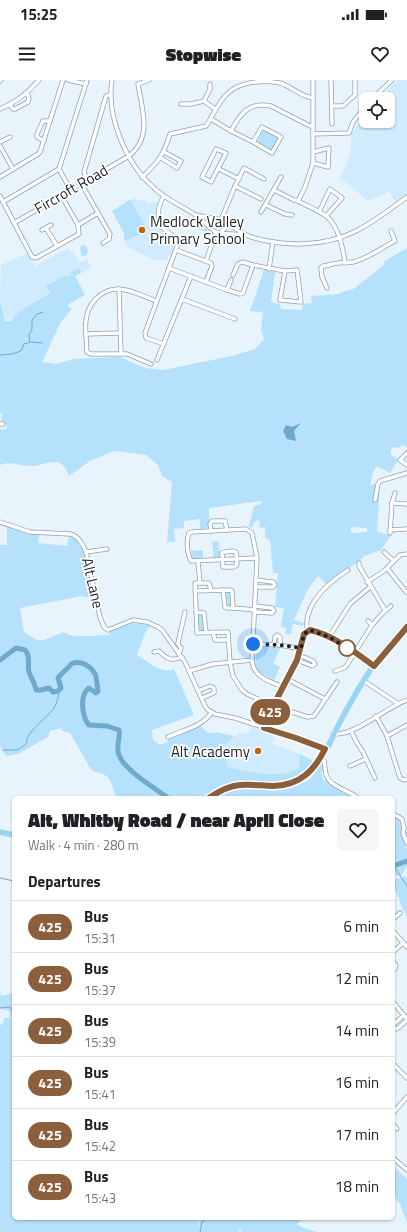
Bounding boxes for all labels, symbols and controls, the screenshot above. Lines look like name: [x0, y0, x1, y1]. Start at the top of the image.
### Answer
text: 15:25: [20, 3, 57, 26]
text: Stopwise: [166, 41, 241, 68]
icon: menu: [16, 43, 38, 65]
icon: heart: [369, 43, 391, 65]
map controls: [359, 92, 395, 128]
button: locate: [359, 92, 395, 128]
street label: Fircroft Road: [30, 159, 112, 219]
place label: Medlock Valley Primary School: [150, 210, 245, 250]
marker: Medlock Valley Primary School: [137, 225, 147, 235]
street label: Alt Lane: [76, 555, 110, 611]
your location: [243, 634, 263, 654]
unlabelled marker: [338, 639, 356, 657]
line badge: 425: [247, 699, 293, 725]
text: 425: [258, 701, 282, 722]
place label: Alt Academy: [171, 740, 250, 763]
marker: Alt Academy: [253, 746, 263, 756]
text: Alt, Whitby Road / near April Close: [28, 805, 324, 834]
button: heart: [337, 809, 379, 851]
text: Walk · 4 min · 280 m: [28, 835, 139, 855]
text: Departures: [28, 870, 101, 893]
text: Bus: [84, 905, 109, 928]
text: 6 min: [343, 915, 379, 938]
text: 425: [38, 916, 62, 937]
text: 15:31: [84, 928, 116, 948]
text: Bus: [84, 957, 109, 980]
text: 12 min: [335, 967, 379, 990]
text: 425: [38, 968, 62, 989]
text: 15:37: [84, 980, 116, 1000]
text: Bus: [84, 1009, 109, 1032]
text: 14 min: [335, 1019, 379, 1042]
text: 425: [38, 1020, 62, 1041]
text: 15:39: [84, 1032, 116, 1052]
text: Bus: [84, 1061, 109, 1084]
text: 16 min: [335, 1071, 379, 1094]
text: 425: [38, 1072, 62, 1093]
text: 15:41: [84, 1084, 116, 1104]
text: Bus: [84, 1113, 109, 1136]
text: 17 min: [335, 1123, 379, 1146]
text: 425: [38, 1124, 62, 1145]
text: 15:42: [84, 1136, 116, 1156]
text: Bus: [84, 1165, 109, 1188]
text: 18 min: [335, 1175, 379, 1198]
text: 425: [38, 1176, 62, 1197]
text: 15:43: [84, 1188, 116, 1208]

